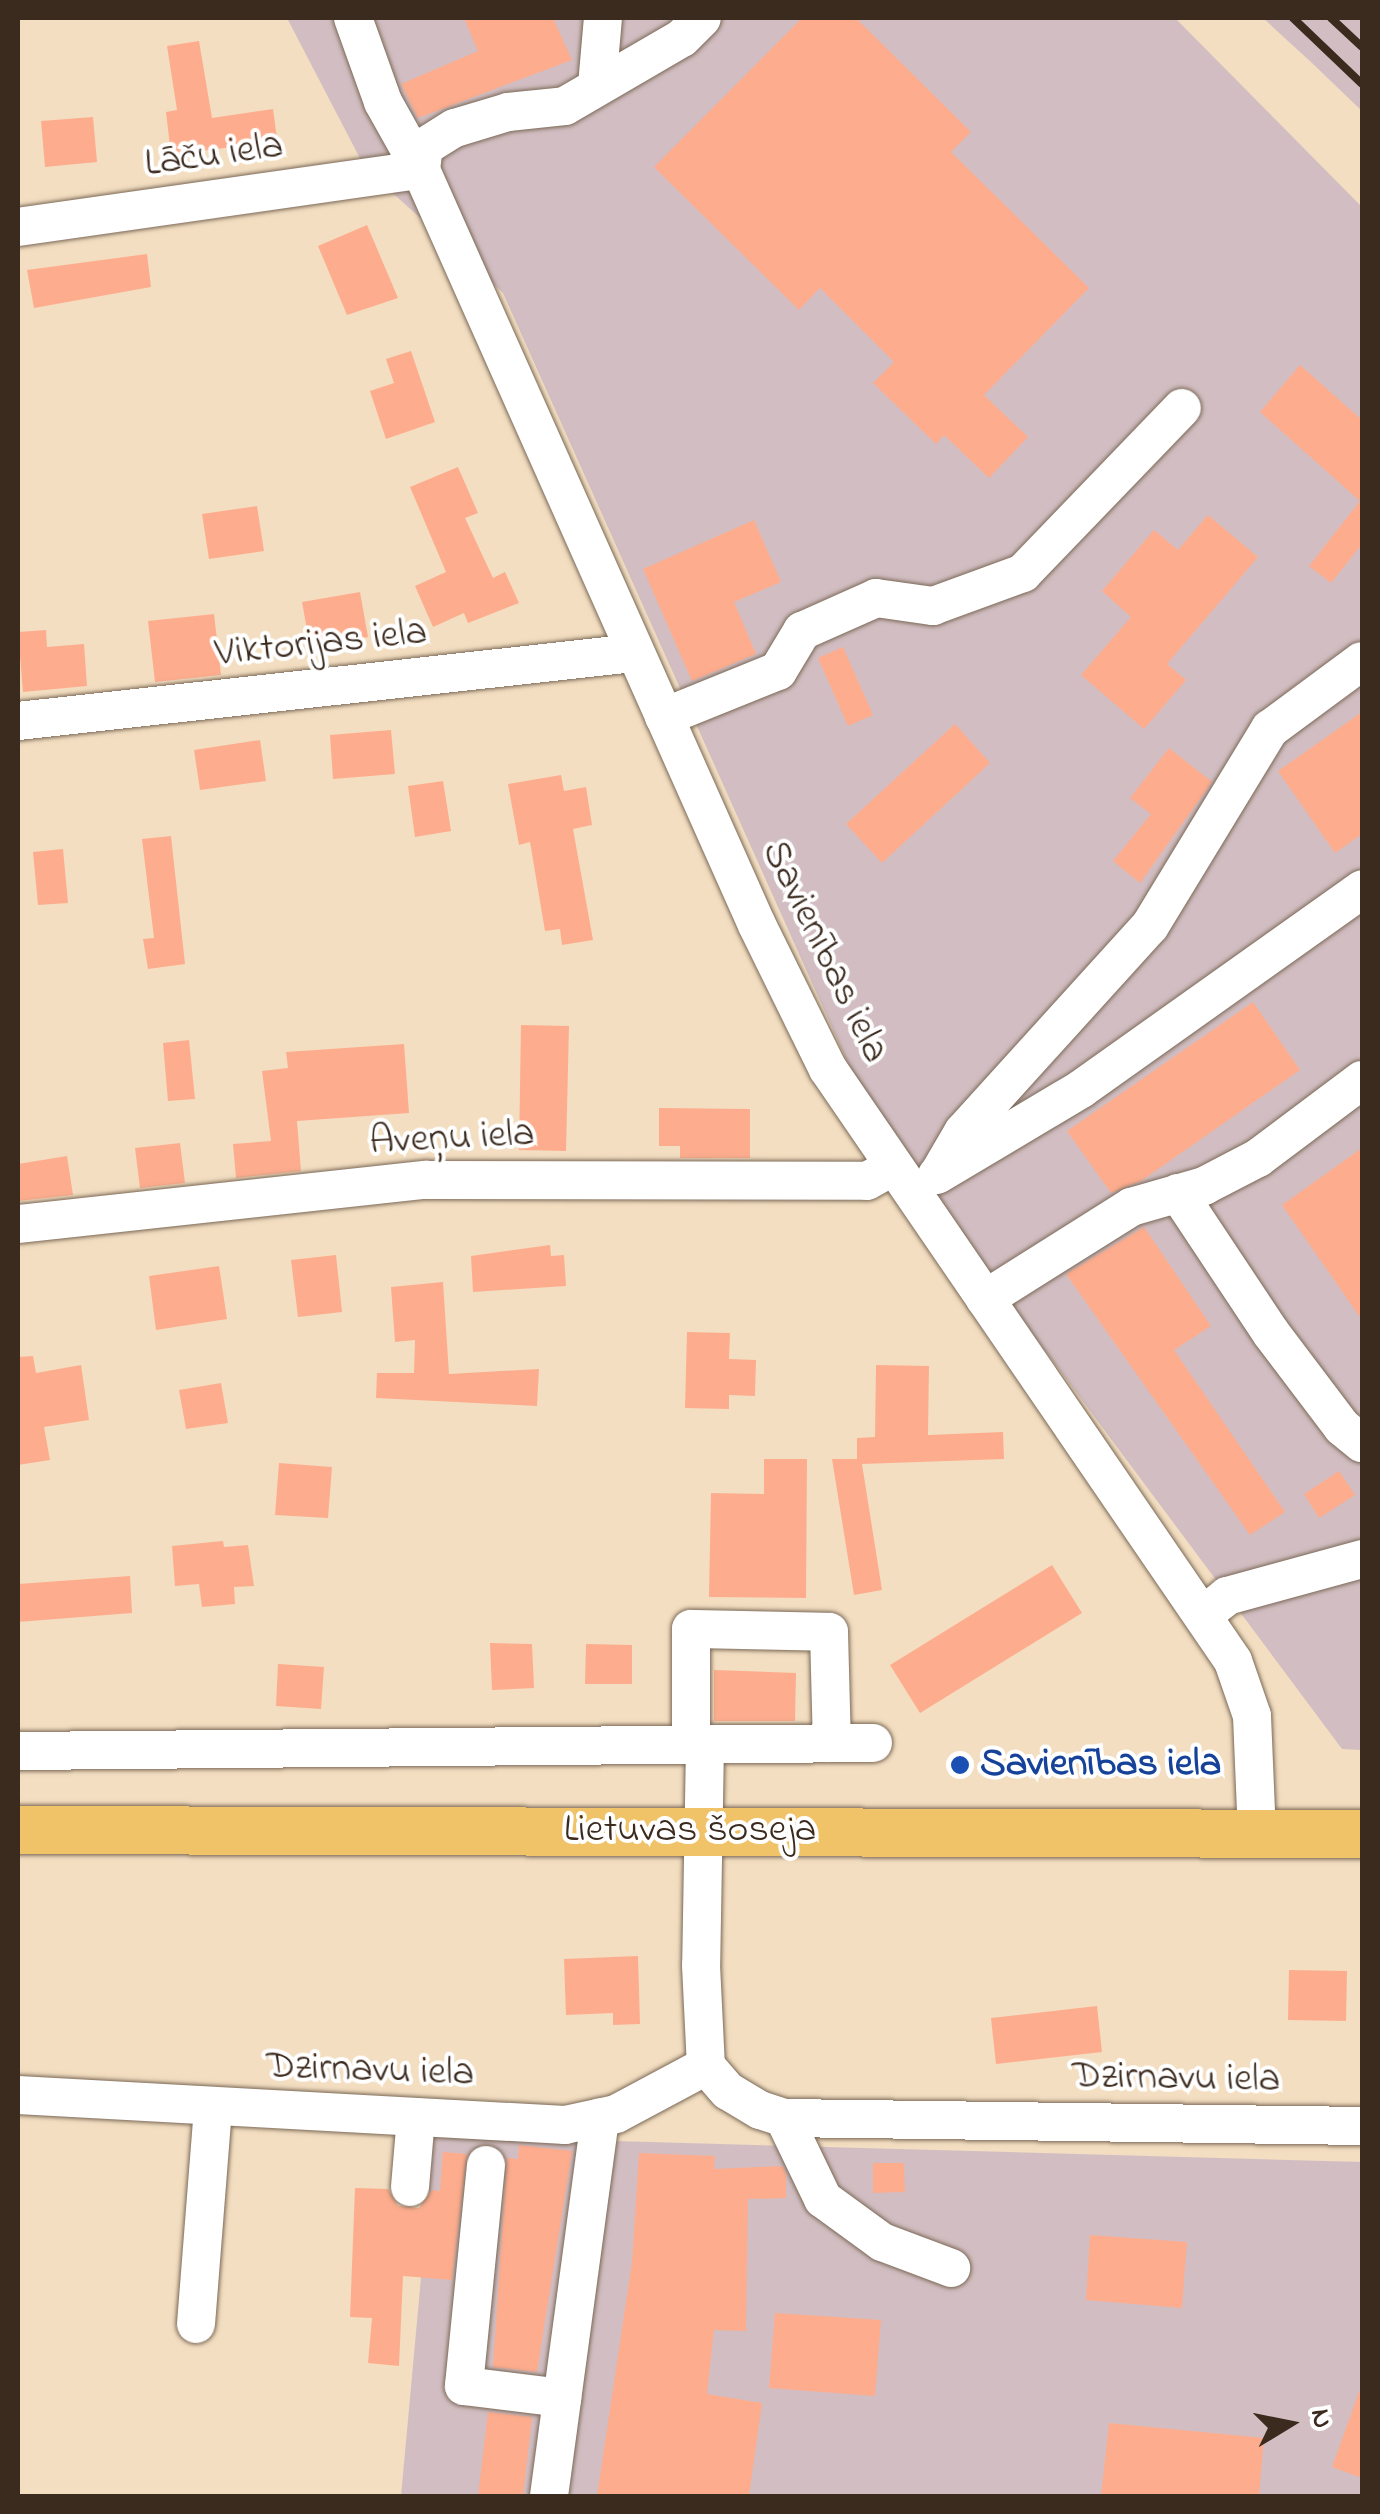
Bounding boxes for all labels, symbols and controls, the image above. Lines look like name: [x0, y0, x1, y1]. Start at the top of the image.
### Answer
street label: Lāču iela: [142, 123, 286, 189]
street label: Viktorijas iela: [213, 609, 429, 679]
street label: Savienības iela: [750, 833, 898, 1071]
street label: Aveņu iela: [368, 1111, 536, 1167]
place label: Savienības iela: [980, 1741, 1221, 1789]
marker: Savienības iela: [949, 1754, 971, 1776]
street label: Lietuvas šoseja: [564, 1807, 816, 1855]
street label: Dzirnavu iela: [265, 2043, 475, 2099]
street label: Dzirnavu iela: [1071, 2053, 1281, 2105]
north arrow: [1240, 2374, 1340, 2474]
text: N: [1298, 2406, 1342, 2432]

